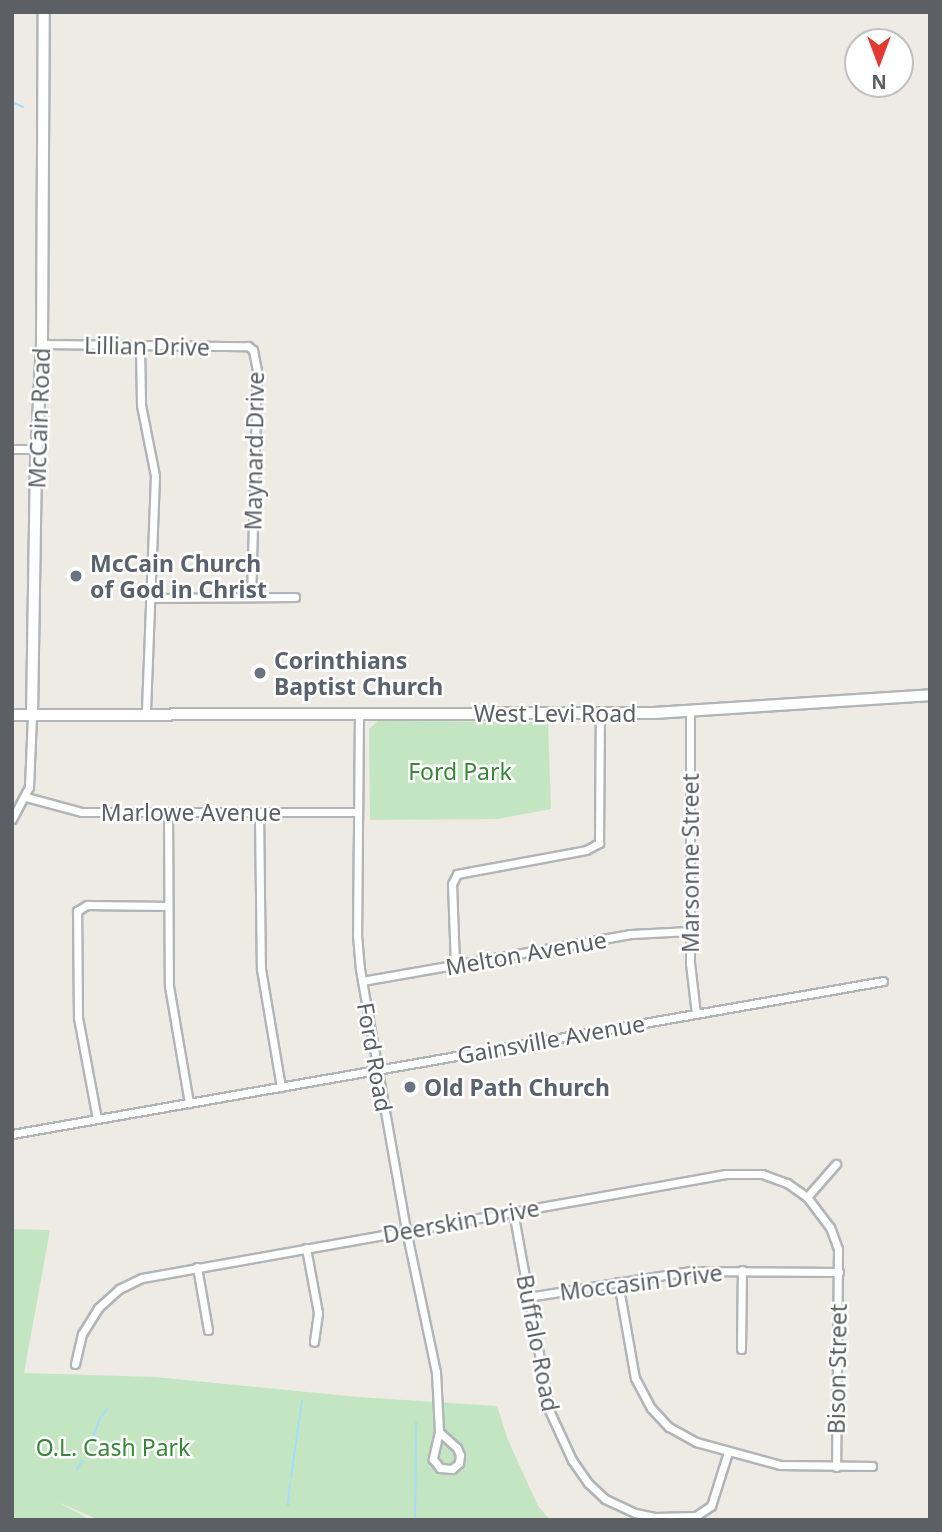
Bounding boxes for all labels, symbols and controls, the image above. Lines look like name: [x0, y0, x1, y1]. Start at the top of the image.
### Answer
north arrow: [844, 28, 914, 98]
text: N: [871, 69, 887, 95]
street label: Lillian Drive: [84, 331, 210, 361]
street label: McCain Road: [23, 347, 55, 489]
street label: Maynard Drive: [239, 371, 269, 531]
place label: McCain Church of God in Christ: [90, 549, 267, 603]
marker: McCain Church of God in Christ: [68, 568, 84, 584]
place label: Corinthians Baptist Church: [274, 646, 443, 700]
marker: Corinthians Baptist Church: [252, 665, 268, 681]
street label: West Levi Road: [474, 699, 636, 727]
park label: Ford Park: [408, 757, 512, 785]
street label: Marsonne Street: [676, 773, 704, 953]
street label: Marlowe Avenue: [101, 798, 281, 826]
street label: Melton Avenue: [443, 925, 609, 981]
street label: Ford Road: [352, 1000, 398, 1114]
street label: Gainsville Avenue: [455, 1009, 647, 1069]
place label: Old Path Church: [424, 1073, 610, 1101]
marker: Old Path Church: [402, 1079, 418, 1095]
street label: Deerskin Drive: [381, 1194, 541, 1248]
street label: Moccasin Drive: [558, 1258, 724, 1306]
street label: Buffalo Road: [511, 1272, 565, 1414]
street label: Bison Street: [822, 1304, 852, 1434]
park label: O.L. Cash Park: [36, 1433, 190, 1461]

